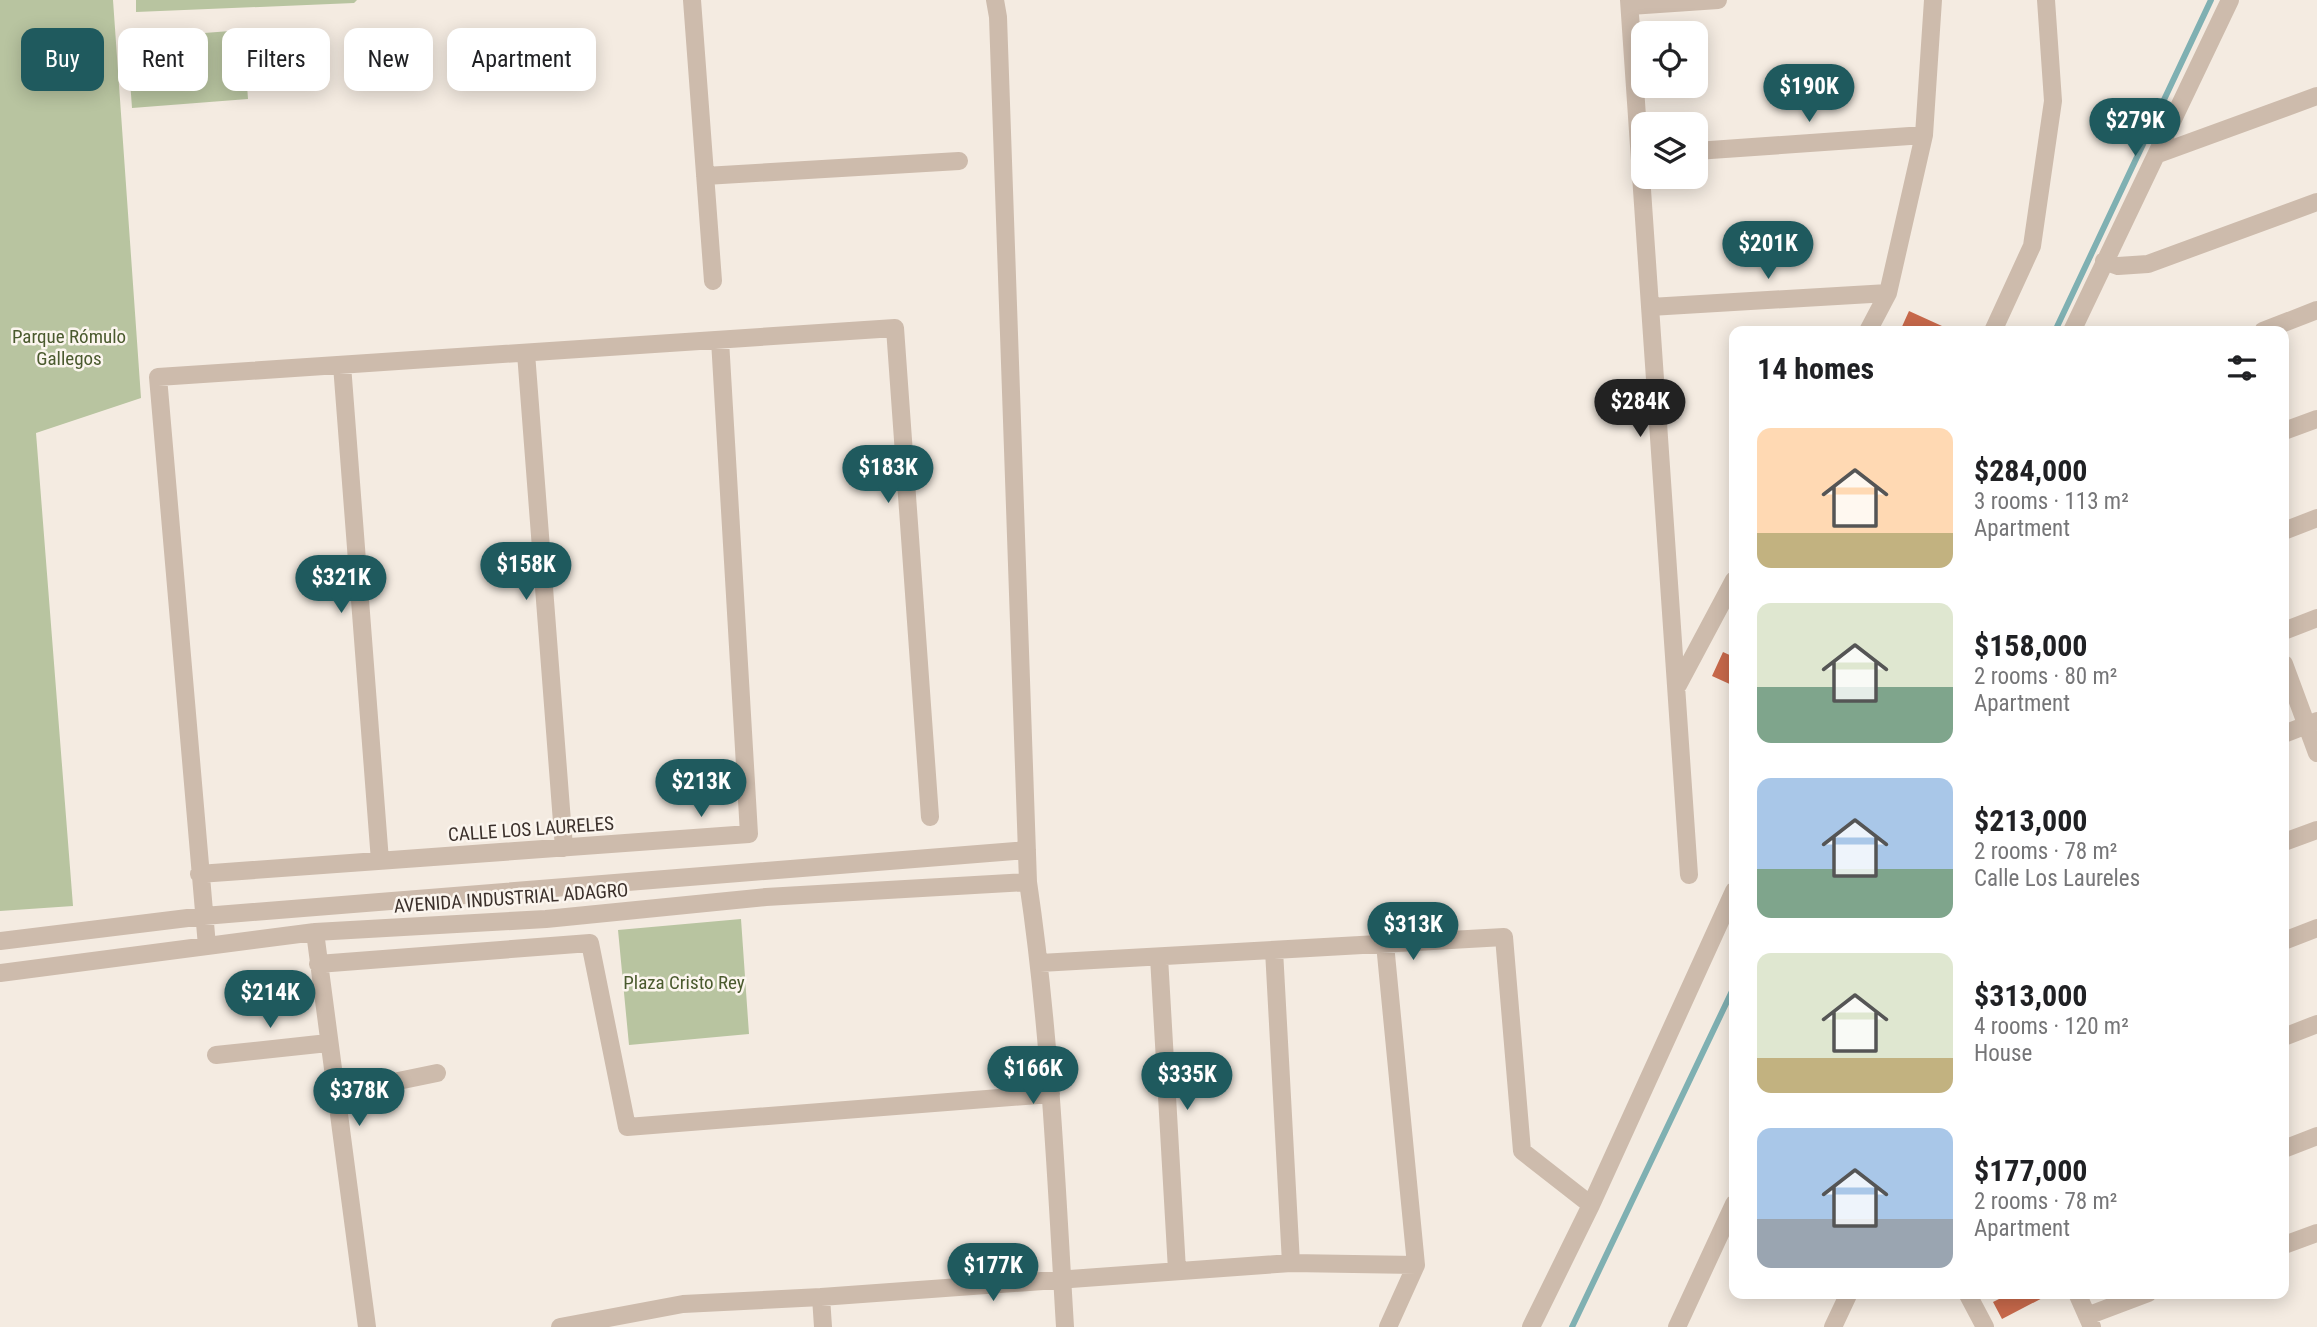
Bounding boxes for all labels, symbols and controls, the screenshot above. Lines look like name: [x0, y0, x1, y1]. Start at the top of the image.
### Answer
map controls: [1631, 21, 1708, 189]
button: locate: [1631, 21, 1708, 98]
chip: Buy: [21, 28, 104, 91]
chip: Rent: [118, 28, 208, 91]
chip: Filters: [222, 28, 330, 91]
chip: New: [344, 28, 433, 91]
chip: Apartment: [447, 28, 596, 91]
pin: $190K: [1760, 64, 1858, 124]
text: $190K: [1779, 73, 1839, 100]
pin: $279K: [2086, 99, 2184, 158]
text: $279K: [2105, 107, 2165, 134]
button: layers: [1631, 112, 1708, 189]
pin: $201K: [1719, 222, 1817, 281]
text: $201K: [1738, 230, 1798, 257]
park label: Parque Rómulo Gallegos: [12, 325, 126, 370]
icon: filters: [2223, 349, 2261, 387]
text: 14 homes: [1757, 351, 1874, 386]
pin: $284K: [1591, 380, 1689, 439]
text: $284K: [1610, 388, 1670, 415]
pin: $183K: [839, 446, 937, 505]
text: $284,000: [1974, 453, 2087, 488]
text: $183K: [858, 454, 918, 481]
icon: home: [1813, 456, 1897, 540]
text: 3 rooms · 113 m²: [1974, 488, 2129, 515]
text: Apartment: [1974, 515, 2070, 542]
pin: $158K: [477, 542, 575, 602]
text: $158K: [496, 551, 556, 578]
pin: $321K: [292, 556, 390, 615]
text: $321K: [311, 564, 371, 591]
text: $158,000: [1974, 628, 2087, 663]
icon: home: [1813, 631, 1897, 715]
text: 2 rooms · 80 m²: [1974, 663, 2117, 690]
text: Apartment: [1974, 690, 2070, 717]
pin: $213K: [652, 760, 750, 819]
text: $213K: [671, 768, 731, 795]
text: $213,000: [1974, 803, 2087, 838]
icon: home: [1813, 806, 1897, 890]
street label: CALLE LOS LAURELES: [447, 812, 615, 846]
text: 2 rooms · 78 m²: [1974, 838, 2117, 865]
text: Calle Los Laureles: [1974, 865, 2140, 892]
street label: AVENIDA INDUSTRIAL ADAGRO: [393, 878, 629, 918]
pin: $313K: [1364, 902, 1462, 962]
text: $313K: [1383, 911, 1443, 938]
pin: $214K: [221, 970, 319, 1030]
park label: Plaza Cristo Rey: [623, 971, 745, 994]
text: $313,000: [1974, 978, 2087, 1013]
text: $214K: [240, 979, 300, 1006]
icon: home: [1813, 981, 1897, 1065]
text: 4 rooms · 120 m²: [1974, 1013, 2129, 1040]
text: House: [1974, 1040, 2032, 1067]
pin: $166K: [984, 1046, 1082, 1106]
pin: $335K: [1138, 1052, 1236, 1112]
text: $166K: [1003, 1055, 1063, 1082]
text: $335K: [1157, 1061, 1217, 1088]
pin: $378K: [310, 1068, 408, 1128]
text: $378K: [329, 1077, 389, 1104]
text: $177,000: [1974, 1153, 2087, 1188]
icon: home: [1813, 1156, 1897, 1240]
text: 2 rooms · 78 m²: [1974, 1188, 2117, 1215]
text: Apartment: [1974, 1215, 2070, 1242]
pin: $177K: [944, 1244, 1042, 1303]
text: $177K: [963, 1252, 1023, 1279]

